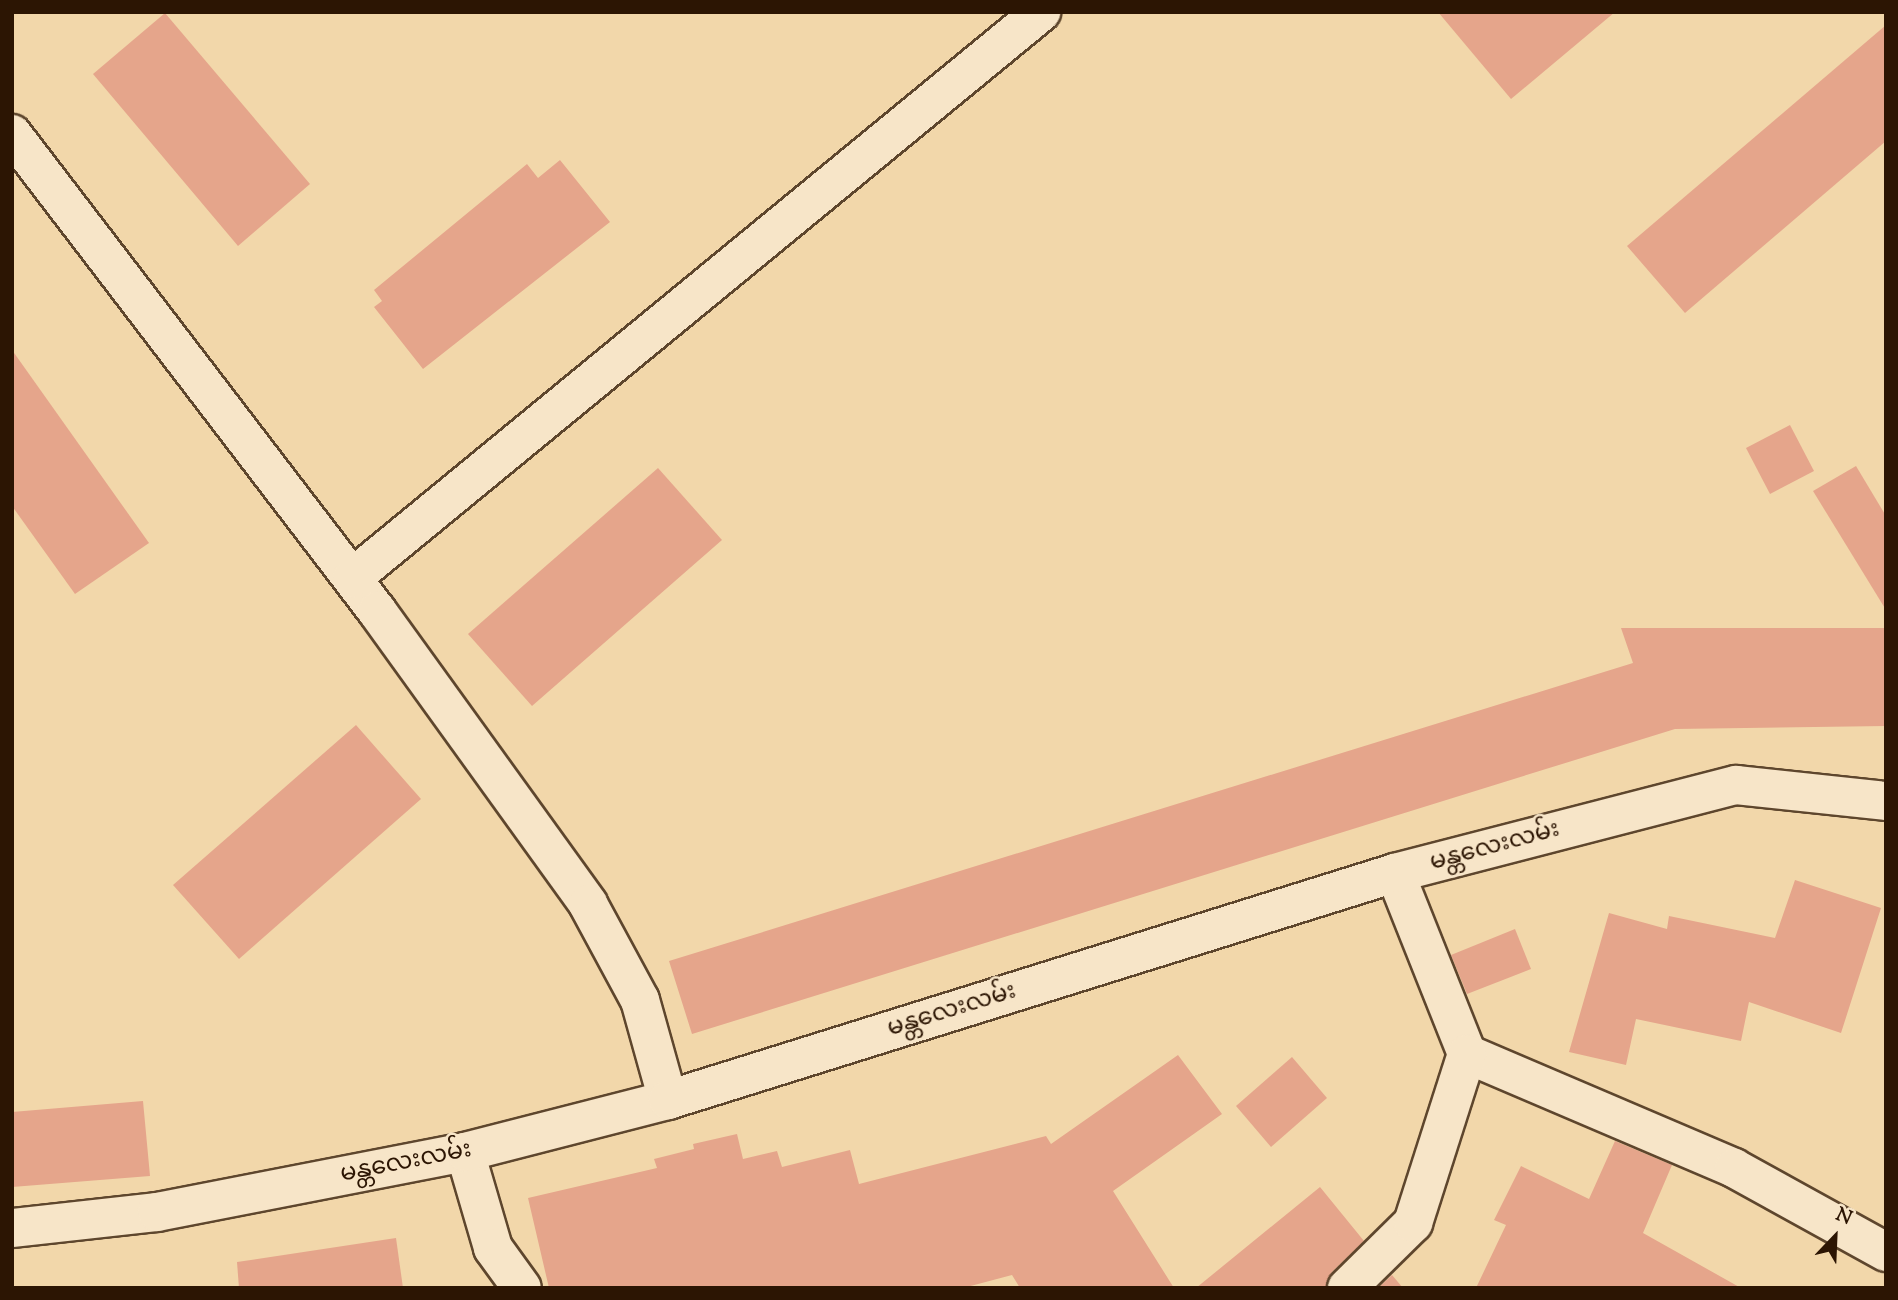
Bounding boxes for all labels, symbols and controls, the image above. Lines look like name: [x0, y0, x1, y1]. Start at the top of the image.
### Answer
street label: မန္တလေးလမ်း: [1427, 816, 1563, 878]
street label: မန္တလေးလမ်း: [884, 978, 1020, 1044]
street label: မန္တလေးလမ်း: [338, 1136, 474, 1190]
north arrow: [1800, 1202, 1870, 1272]
text: N: [1831, 1202, 1856, 1233]

